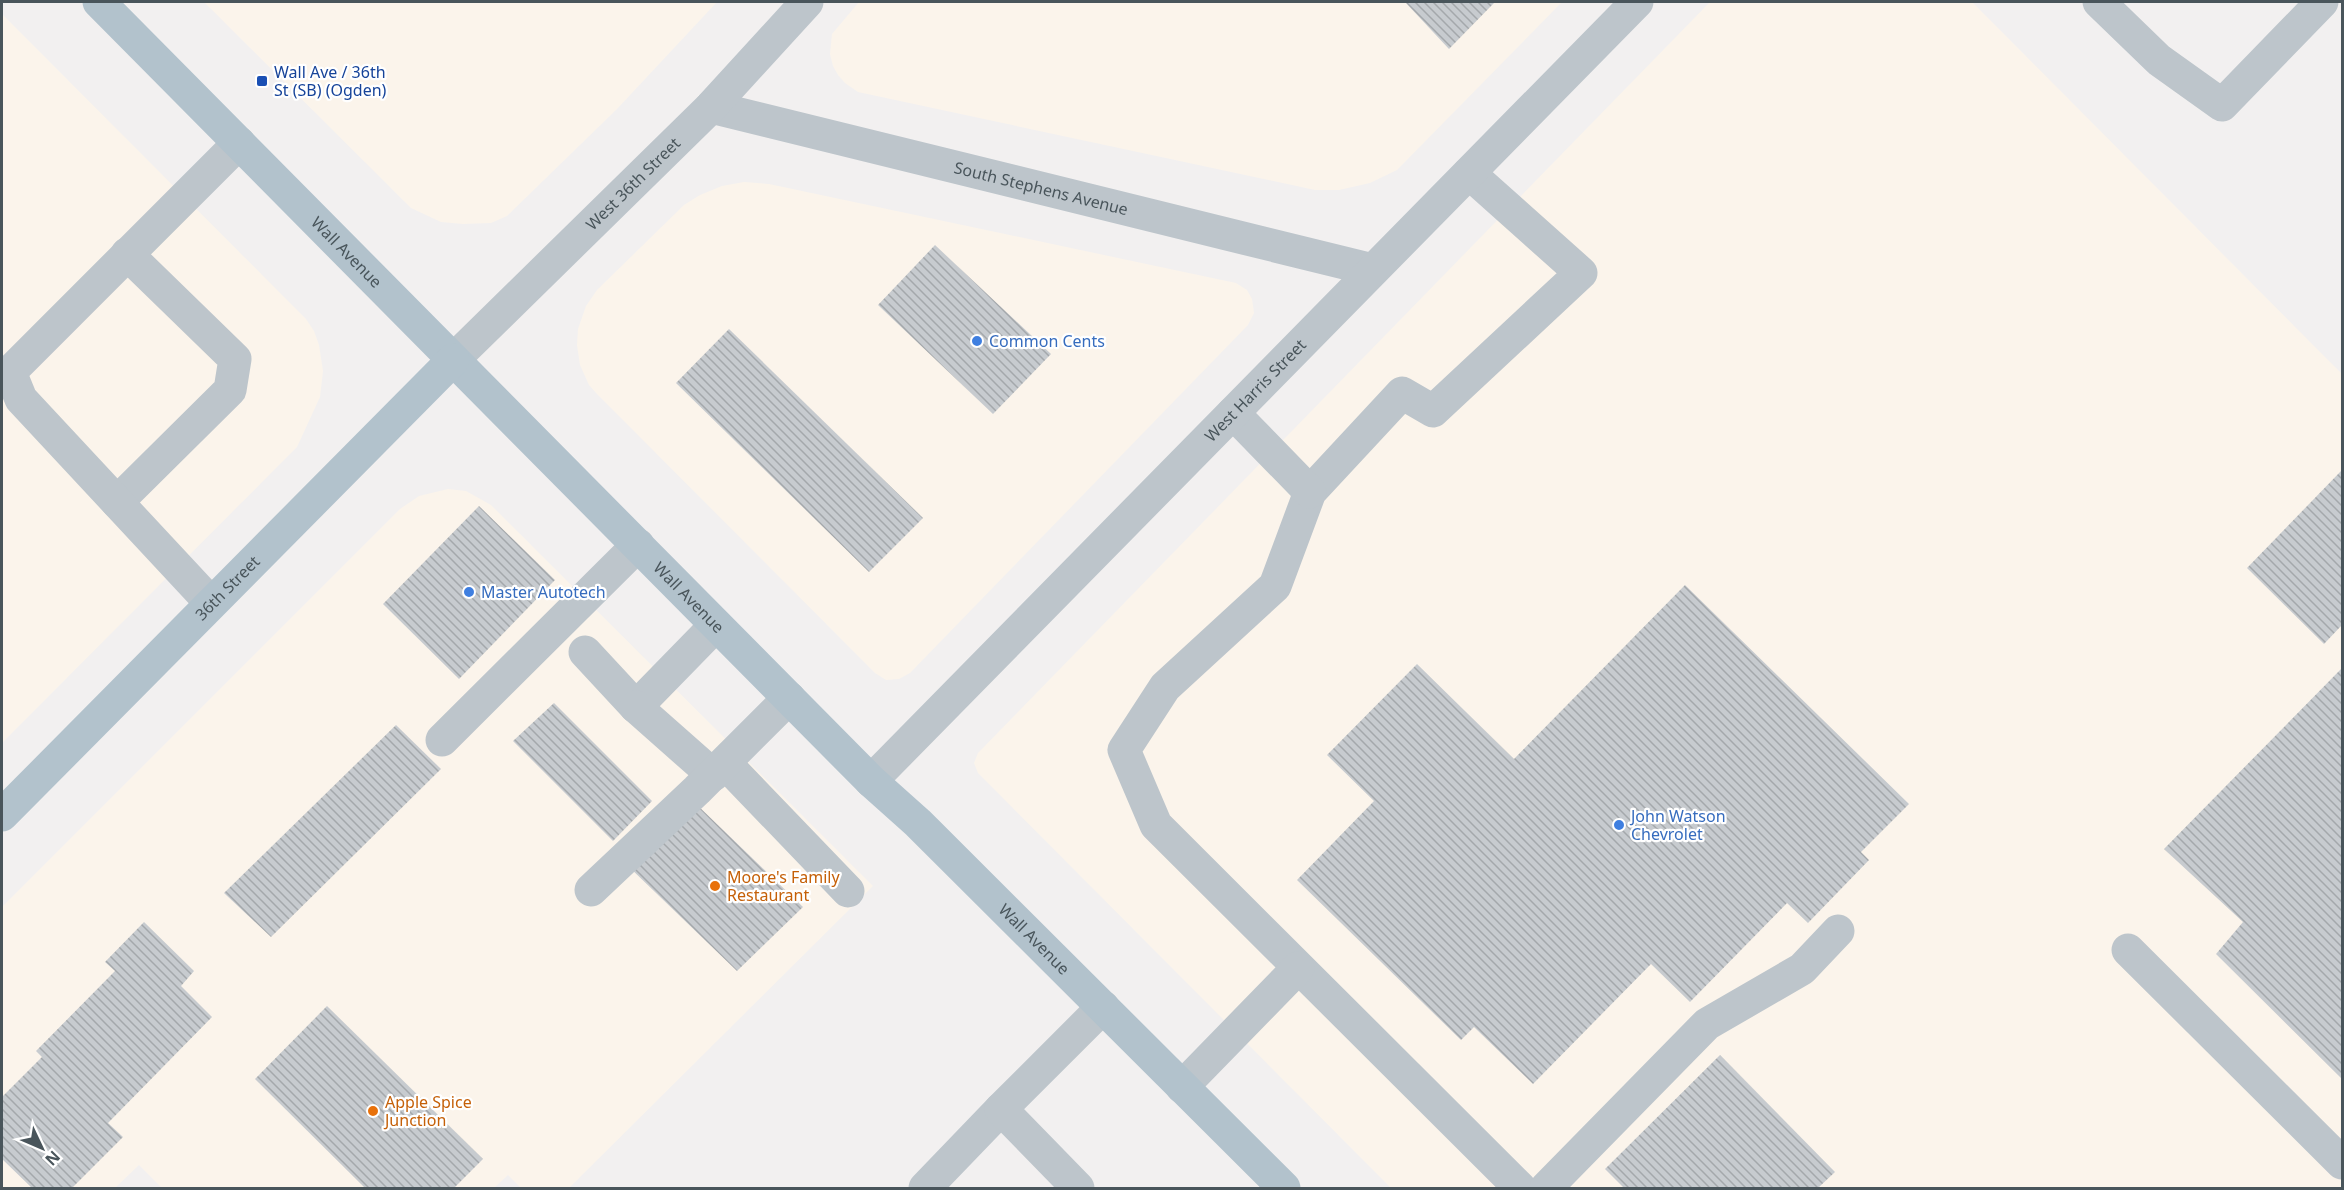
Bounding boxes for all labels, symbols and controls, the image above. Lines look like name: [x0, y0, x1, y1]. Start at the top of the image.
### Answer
place label: Wall Ave / 36th St (SB) (Ogden): [274, 61, 387, 101]
marker: Wall Ave / 36th St (SB) (Ogden): [255, 74, 269, 88]
street label: West 36th Street: [581, 132, 685, 235]
street label: South Stephens Avenue: [952, 156, 1130, 220]
street label: Wall Avenue: [307, 212, 387, 293]
place label: Common Cents: [989, 330, 1105, 352]
marker: Common Cents: [970, 334, 984, 348]
street label: West Harris Street: [1200, 334, 1311, 446]
street label: 36th Street: [190, 550, 264, 625]
street label: Wall Avenue: [649, 557, 729, 638]
place label: Master Autotech: [481, 581, 606, 603]
marker: Master Autotech: [462, 585, 476, 599]
place label: John Watson Chevrolet: [1629, 805, 1726, 845]
marker: John Watson Chevrolet: [1612, 818, 1626, 832]
place label: Moore's Family Restaurant: [727, 866, 840, 906]
marker: Moore's Family Restaurant: [708, 879, 722, 893]
street label: Wall Avenue: [994, 899, 1075, 979]
place label: Apple Spice Junction: [383, 1091, 472, 1131]
marker: Apple Spice Junction: [366, 1104, 380, 1118]
north arrow: [12, 1118, 72, 1178]
text: N: [40, 1146, 65, 1171]

